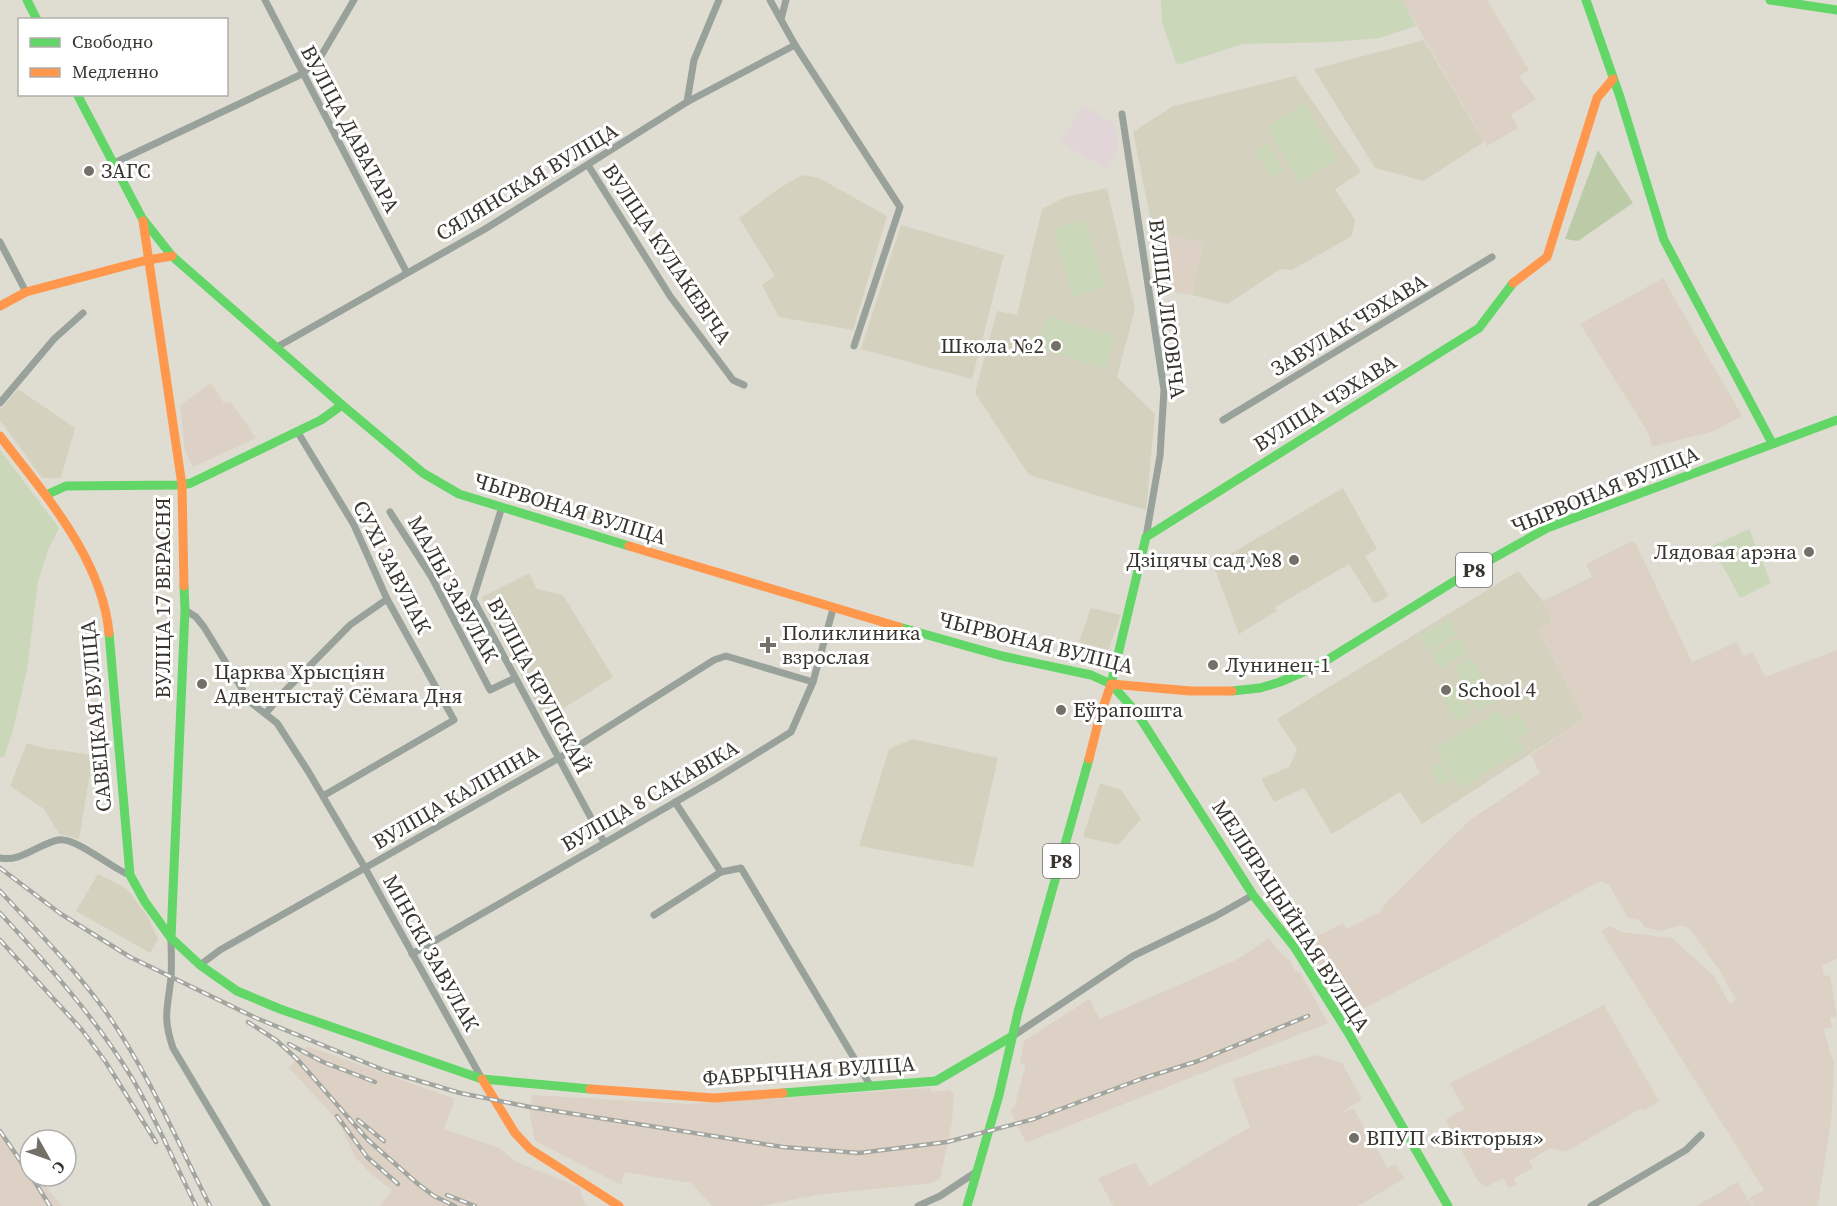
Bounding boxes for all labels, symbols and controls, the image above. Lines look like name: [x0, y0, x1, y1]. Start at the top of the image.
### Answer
legend: [18, 18, 228, 96]
text: Свободно: [72, 29, 153, 54]
street label: ВУЛІЦА ДАВАТАРА: [294, 40, 407, 218]
text: Медленно: [72, 59, 159, 84]
street label: СЯЛЯНСКАЯ ВУЛІЦА: [430, 116, 623, 248]
place label: ЗАГС: [101, 156, 150, 185]
street label: ВУЛІЦА КУЛАКЕВІЧА: [596, 158, 739, 350]
marker: ЗАГС: [82, 164, 96, 178]
street label: ВУЛІЦА ЛІСОВІЧА: [1142, 217, 1193, 401]
street label: ЗАВУЛАК ЧЭХАВА: [1265, 266, 1432, 383]
place label: Школа №2: [940, 331, 1044, 360]
marker: Школа №2: [1049, 339, 1063, 353]
street label: ВУЛІЦА ЧЭХАВА: [1248, 347, 1402, 458]
street label: ЧЫРВОНАЯ ВУЛІЦА: [1507, 439, 1703, 540]
street label: ЧЫРВОНАЯ ВУЛІЦА: [470, 465, 670, 552]
street label: СУХІ ЗАВУЛАК: [346, 495, 439, 639]
street label: ВУЛІЦА 17 ВЕРАСНЯ: [148, 497, 177, 699]
street label: МАЛЫ ЗАВУЛАК: [401, 510, 506, 668]
place label: Лядовая арэна: [1654, 537, 1797, 566]
place label: Дзіцячы сад №8: [1126, 545, 1282, 574]
marker: Лядовая арэна: [1802, 545, 1816, 559]
marker: Дзіцячы сад №8: [1287, 553, 1301, 567]
road number: Р8: [1456, 553, 1492, 587]
street label: ВУЛІЦА КРУПСКАЙ: [481, 592, 598, 779]
street label: ЧЫРВОНАЯ ВУЛІЦА: [936, 604, 1137, 681]
place label: Поликлиника взрослая: [782, 618, 921, 671]
street label: САВЕЦКАЯ ВУЛІЦА: [73, 619, 118, 813]
marker: Поликлиника взрослая: [759, 636, 777, 654]
place label: Лунинец-1: [1225, 650, 1330, 679]
place label: Царква Хрысціян Адвентыстаў Сёмага Дня: [214, 657, 463, 710]
marker: Лунинец-1: [1206, 658, 1220, 672]
place label: School 4: [1458, 675, 1536, 704]
marker: Царква Хрысціян Адвентыстаў Сёмага Дня: [195, 677, 209, 691]
marker: School 4: [1439, 683, 1453, 697]
place label: Еўрапошта: [1073, 695, 1183, 724]
marker: Еўрапошта: [1054, 703, 1068, 717]
street label: ВУЛІЦА 8 САКАВІКА: [556, 733, 744, 858]
street label: ВУЛІЦА КАЛІНІНА: [367, 737, 544, 856]
street label: МЕЛІЯРАЦЫЙНАЯ ВУЛІЦА: [1205, 794, 1377, 1037]
road number: Р8: [1043, 844, 1079, 878]
street label: МІНСКІ ЗАВУЛАК: [376, 869, 487, 1036]
street label: ФАБРЫЧНАЯ ВУЛІЦА: [702, 1049, 916, 1092]
place label: ВПУП «Вікторыя»: [1366, 1123, 1543, 1152]
north arrow: [18, 1128, 78, 1188]
marker: ВПУП «Вікторыя»: [1347, 1131, 1361, 1145]
text: С: [48, 1157, 71, 1179]

